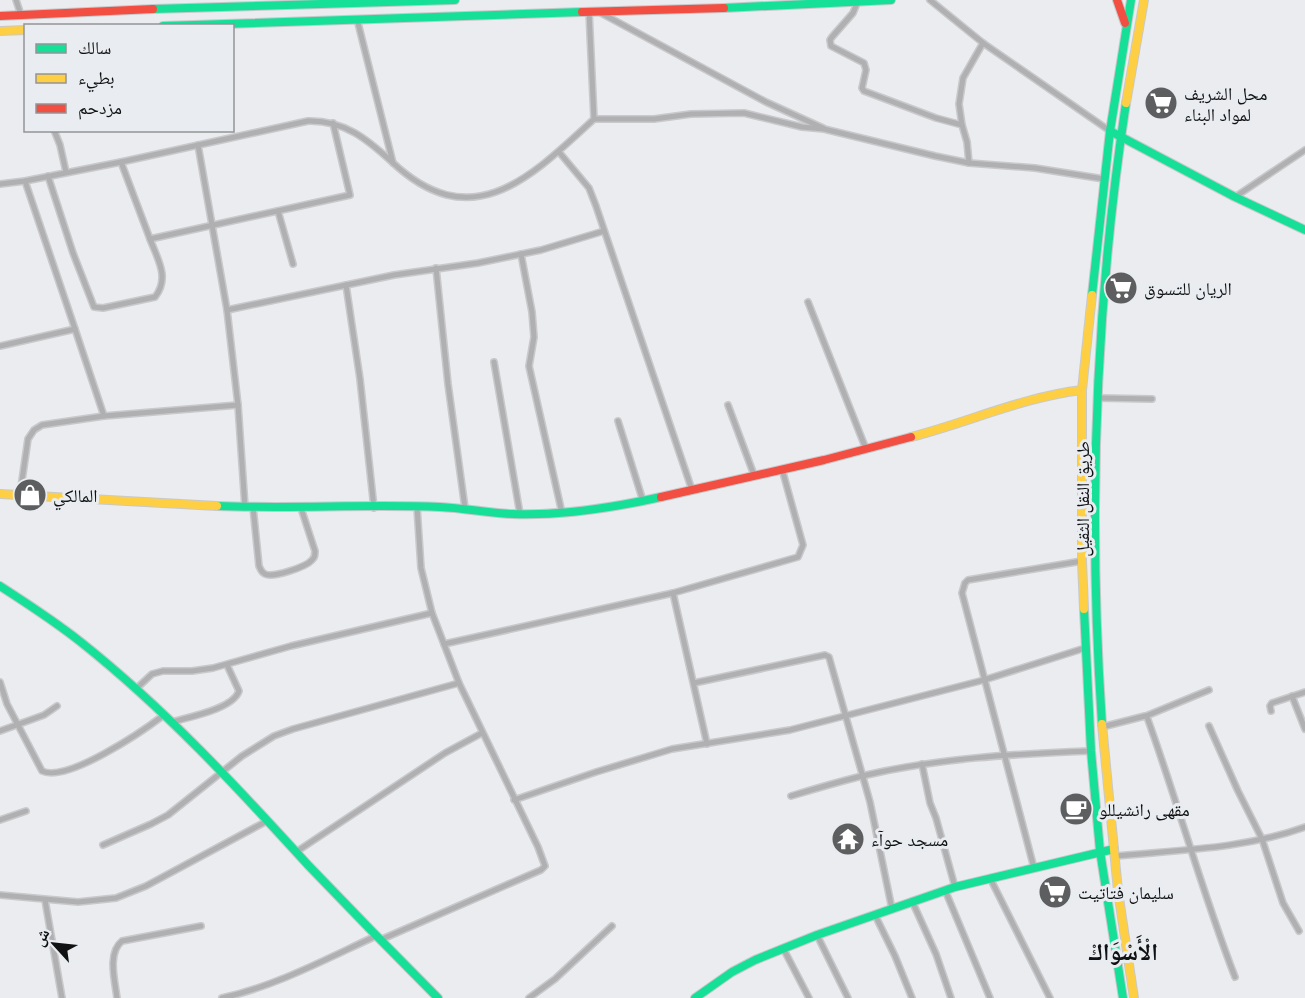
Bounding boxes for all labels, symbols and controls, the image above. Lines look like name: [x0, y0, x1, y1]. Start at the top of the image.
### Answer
legend: [24, 24, 234, 132]
text: سالك: [78, 36, 111, 58]
text: بطيء: [78, 66, 115, 93]
place label: محل الشريف لمواد البناء: [1184, 82, 1268, 126]
supermarket icon: محل الشريف لمواد البناء: [1143, 85, 1179, 121]
text: مزدحم: [78, 96, 122, 120]
supermarket icon: الريان للتسوق: [1103, 270, 1139, 306]
place label: الريان للتسوق: [1144, 277, 1232, 300]
street label: طريق النقل الثقيل: [1071, 441, 1094, 557]
shop icon: المالكي: [12, 477, 48, 513]
place label: المالكي: [53, 484, 98, 511]
cafe icon: مقهى رانشيللو: [1058, 791, 1094, 827]
place label: مقهى رانشيللو: [1099, 798, 1190, 821]
temple icon: مسجد حوآء: [830, 821, 866, 857]
place label: مسجد حوآء: [871, 828, 948, 850]
supermarket icon: سليمان فتاتيت: [1037, 874, 1073, 910]
place label: سليمان فتاتيت: [1078, 881, 1174, 904]
north arrow: [24, 914, 84, 974]
text: ش: [28, 925, 53, 949]
district label: الْأَسْوَاكْ: [1088, 934, 1158, 965]

